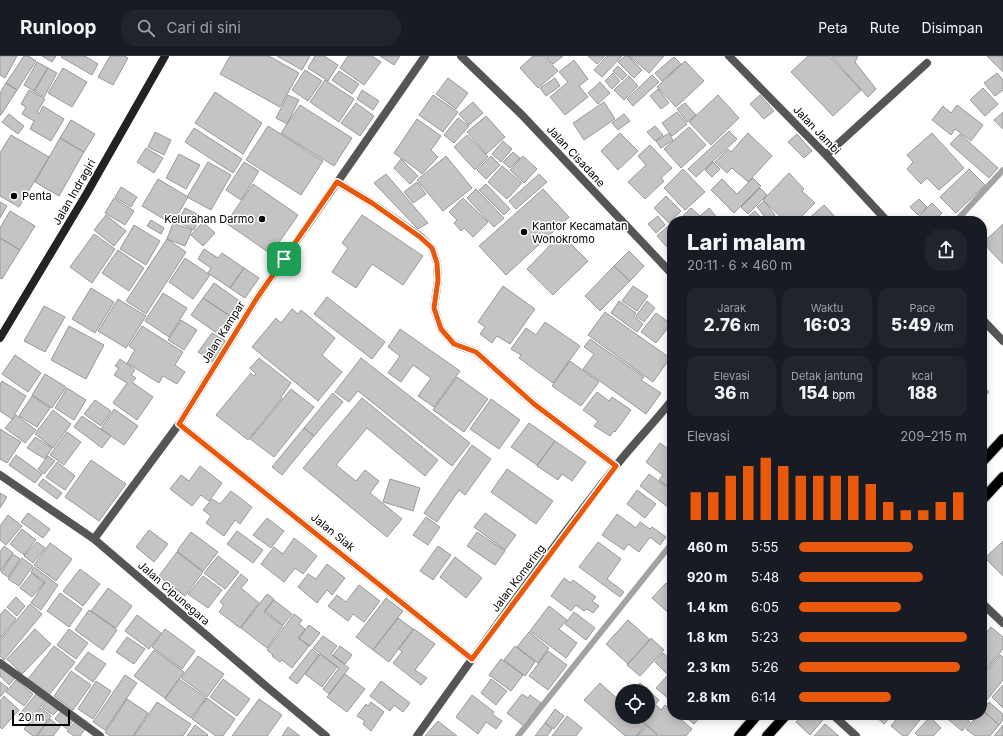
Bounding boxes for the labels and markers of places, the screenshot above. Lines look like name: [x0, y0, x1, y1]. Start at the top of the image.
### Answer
place label: Penta: [22, 189, 52, 203]
marker: Penta: [9, 191, 19, 201]
place label: Kelurahan Darmo: [164, 212, 254, 226]
marker: Kelurahan Darmo: [257, 214, 267, 224]
place label: Kantor Kecamatan Wonokromo: [532, 219, 627, 246]
marker: Kantor Kecamatan Wonokromo: [519, 227, 529, 237]
pin: [267, 242, 301, 276]

